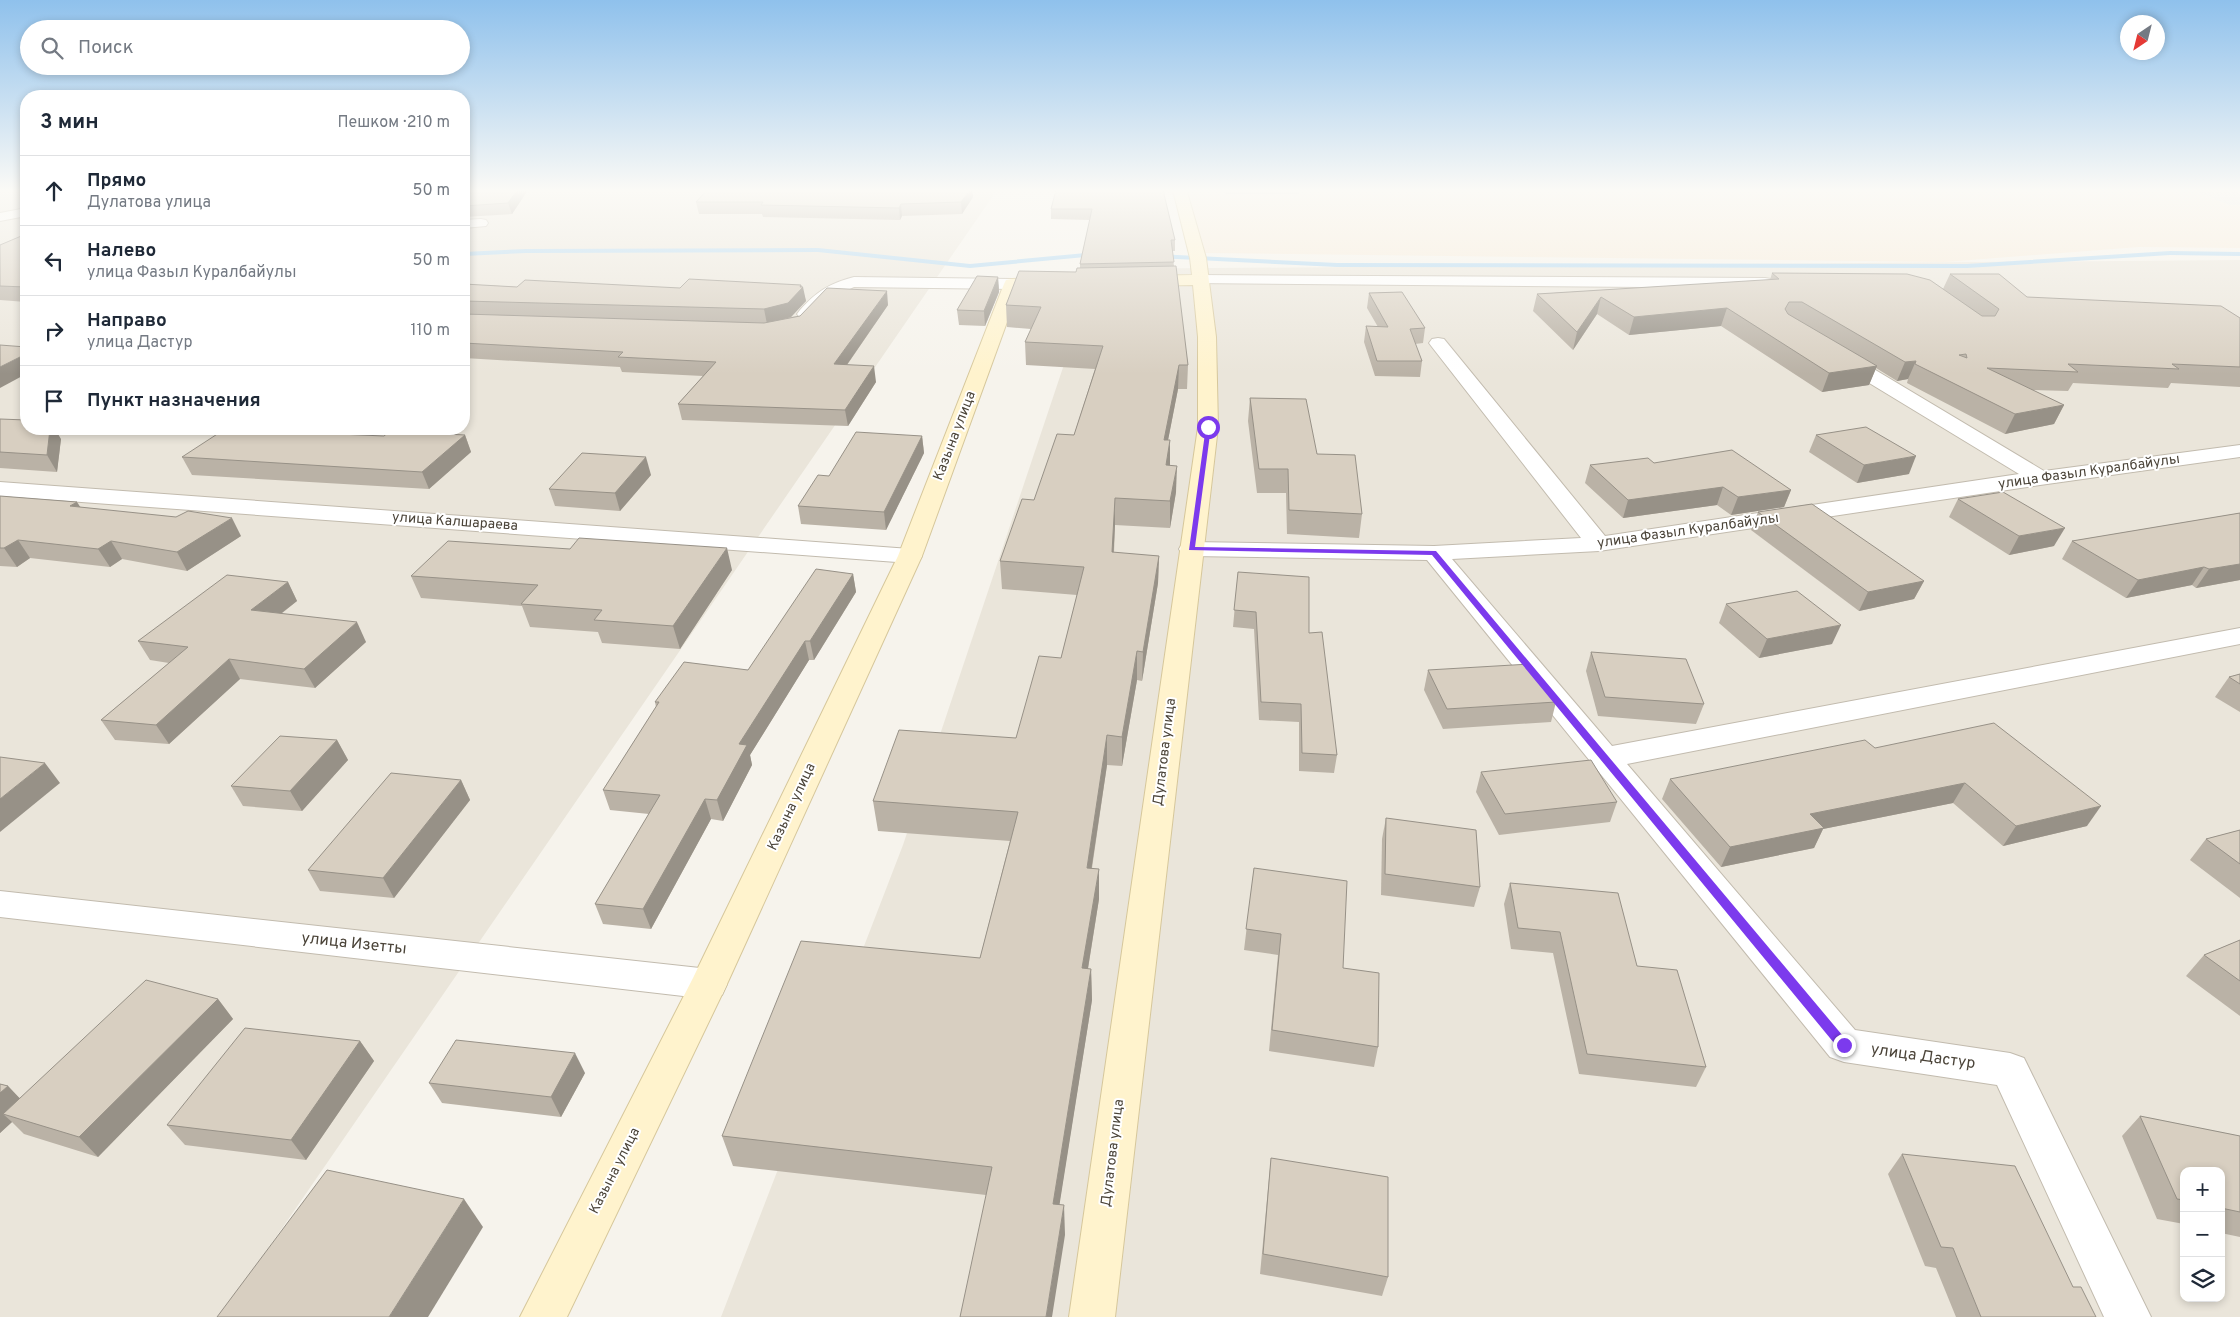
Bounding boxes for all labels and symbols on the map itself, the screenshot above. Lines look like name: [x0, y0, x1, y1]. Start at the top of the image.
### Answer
north arrow: [2120, 15, 2165, 60]
street label: Казына улица: [930, 389, 980, 483]
route start: [1197, 416, 1220, 439]
street label: улица Фазыл Куралбайулы: [1997, 451, 2181, 493]
street label: улица Калшараева: [391, 509, 519, 535]
street label: улица Фазыл Куралбайулы: [1596, 510, 1780, 552]
street label: Дулатова улица: [1150, 697, 1180, 807]
street label: Казына улица: [764, 761, 820, 853]
street label: улица Изетты: [300, 929, 408, 959]
route end: [1833, 1034, 1856, 1057]
street label: улица Дастур: [1869, 1040, 1977, 1074]
street label: Дулатова улица: [1098, 1098, 1128, 1208]
street label: Казына улица: [586, 1125, 644, 1217]

